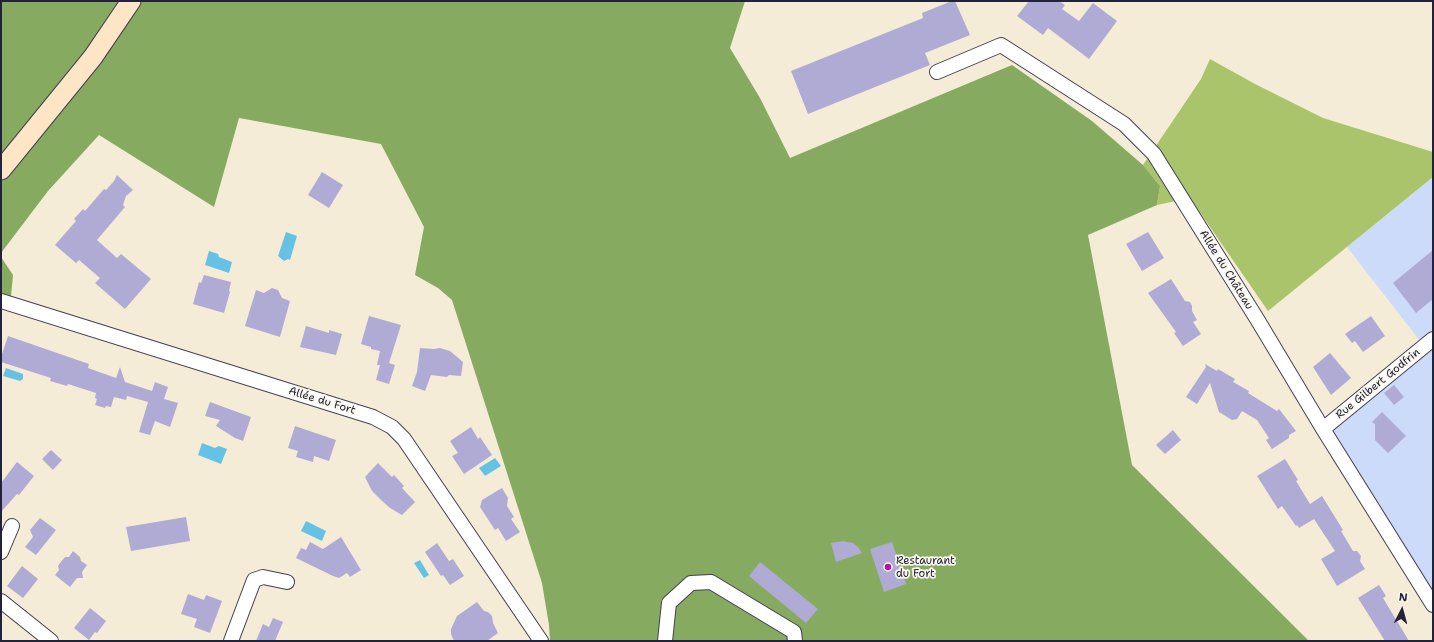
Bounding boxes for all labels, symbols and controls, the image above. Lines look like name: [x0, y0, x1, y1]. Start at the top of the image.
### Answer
street label: Allée du Château: [1196, 228, 1256, 312]
street label: Rue Gilbert Godfrin: [1333, 346, 1423, 422]
street label: Allée du Fort: [287, 385, 357, 417]
place label: Restaurant du Fort: [896, 554, 955, 580]
marker: Restaurant du Fort: [883, 562, 893, 572]
north arrow: [1382, 590, 1422, 630]
text: N: [1398, 590, 1408, 605]

